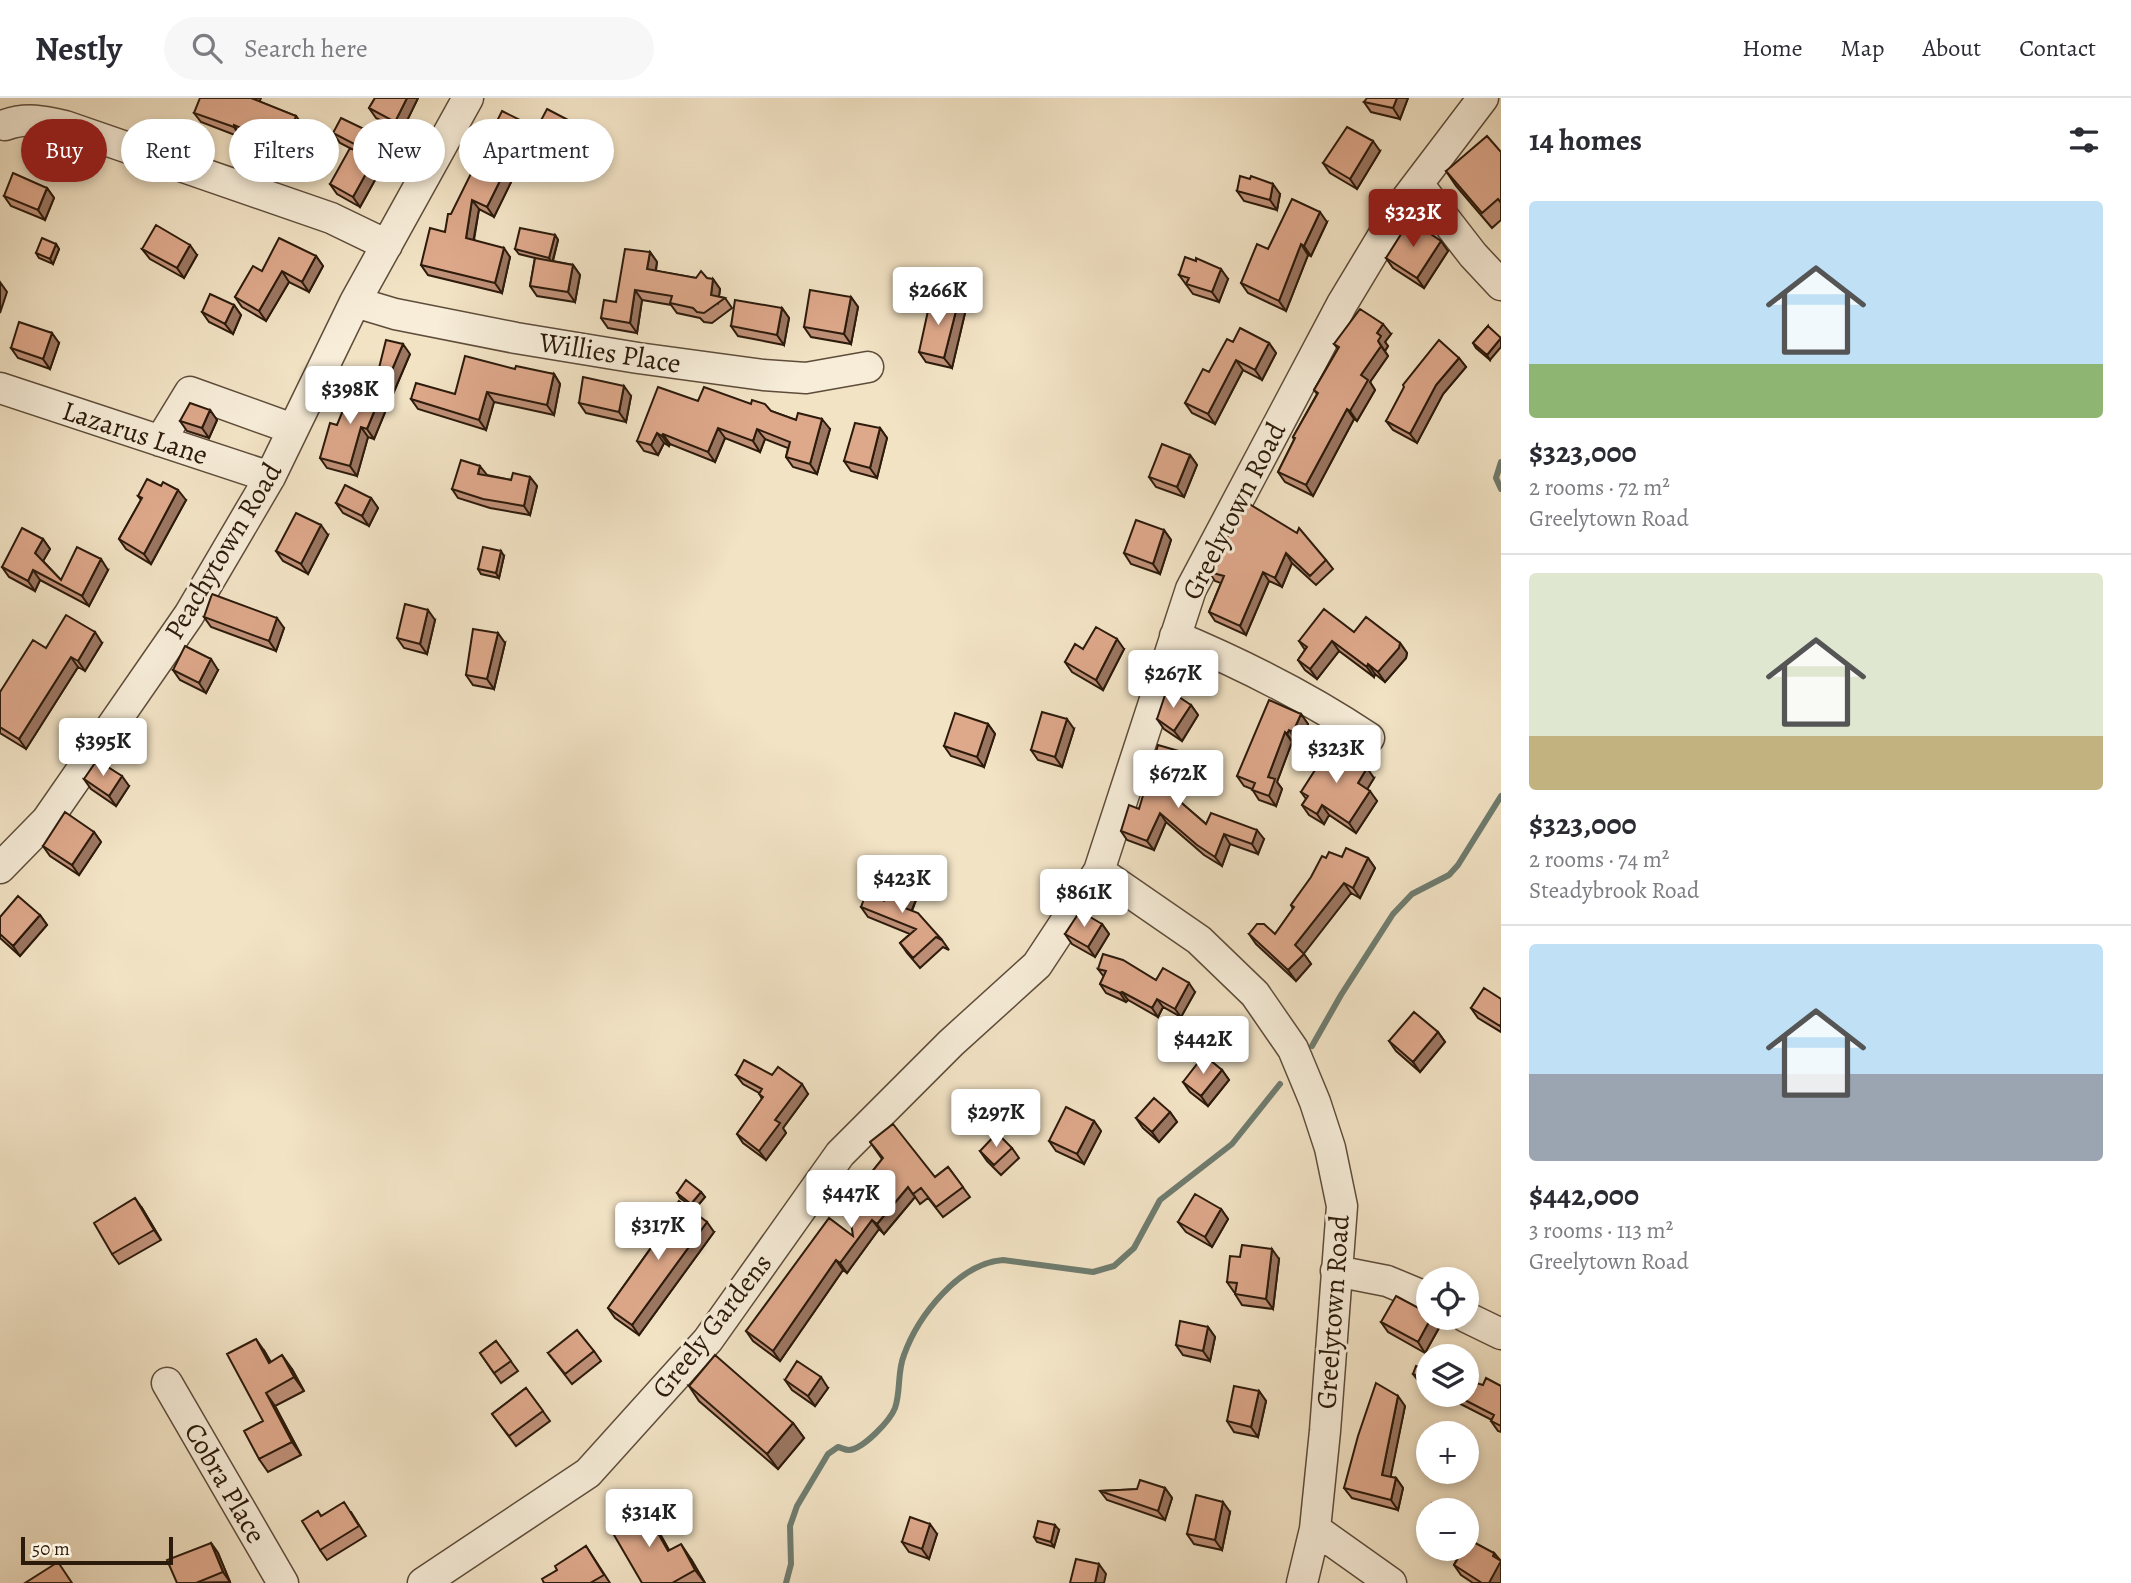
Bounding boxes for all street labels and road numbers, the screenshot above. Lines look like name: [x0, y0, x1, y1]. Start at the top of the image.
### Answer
street label: Willies Place: [535, 323, 684, 383]
street label: Lazarus Lane: [57, 392, 213, 474]
street label: Greelytown Road: [1173, 415, 1296, 606]
street label: Peachytown Road: [155, 455, 291, 647]
street label: Greelytown Road: [1307, 1213, 1359, 1410]
street label: Greely Gardens: [643, 1246, 781, 1406]
street label: Cobra Place: [175, 1416, 275, 1550]

